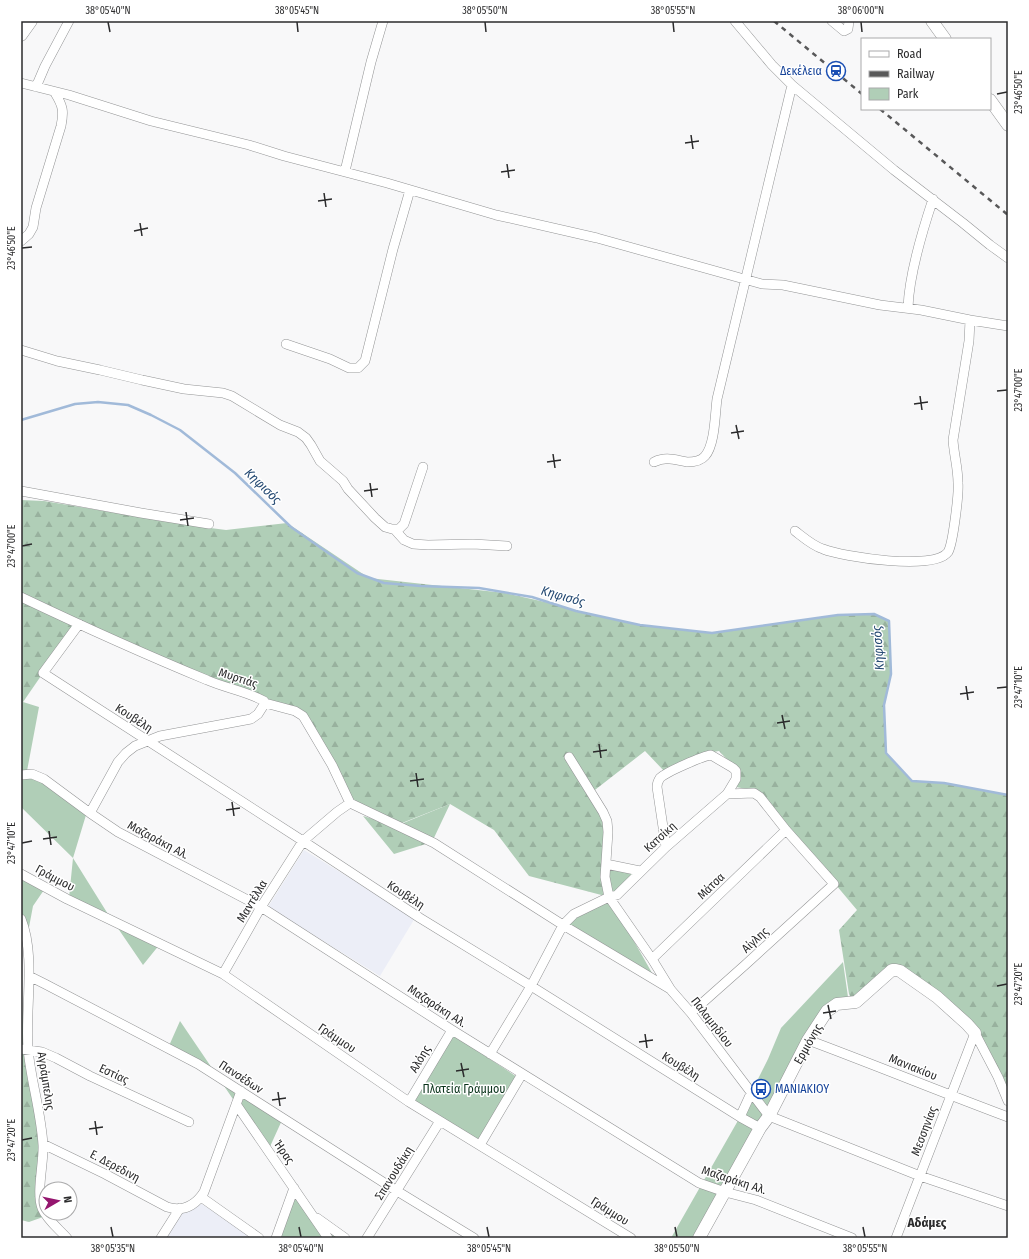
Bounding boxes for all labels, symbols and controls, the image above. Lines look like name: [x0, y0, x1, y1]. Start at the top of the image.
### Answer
text: 38°05'40"N: [85, 5, 131, 17]
text: 38°05'45"N: [275, 5, 319, 17]
text: 38°05'50"N: [462, 5, 508, 17]
text: 38°05'55"N: [651, 5, 695, 17]
text: 38°06'00"N: [838, 5, 884, 17]
legend: [861, 38, 991, 110]
text: Road: [897, 47, 922, 61]
station icon: Δεκέλεια: [825, 60, 847, 82]
place label: Δεκέλεια: [780, 64, 822, 78]
text: Railway: [897, 67, 935, 81]
text: 23°46'50"E: [1013, 70, 1025, 114]
text: Park: [897, 87, 919, 101]
text: 23°46'50"E: [6, 226, 18, 270]
text: 23°47'00"E: [1013, 368, 1025, 412]
water label: Κηφισός: [242, 465, 285, 507]
text: 23°47'00"E: [6, 524, 18, 568]
water label: Κηφισός: [539, 583, 587, 610]
water label: Κηφισός: [869, 625, 887, 671]
street label: Μυρτιάς: [217, 665, 259, 691]
text: 23°47'10"E: [1013, 666, 1025, 708]
street label: Κουβέλη: [113, 701, 155, 735]
street label: Μαζαράκη Αλ.: [125, 818, 191, 862]
street label: Κατσίκη: [641, 819, 679, 855]
text: 23°47'10"E: [6, 822, 18, 864]
street label: Γράμμου: [33, 862, 77, 894]
street label: Μάτσα: [695, 870, 727, 902]
street label: Μαντέλλα: [234, 877, 270, 925]
street label: Κουβέλη: [385, 878, 427, 912]
street label: Αίγλης: [739, 924, 771, 956]
text: 23°47'20"E: [1013, 962, 1025, 1005]
street label: Μαζαράκη Αλ.: [405, 982, 469, 1030]
street label: Παλαμηδίου: [688, 994, 736, 1050]
street label: Γράμμου: [316, 1020, 358, 1056]
street label: Ερμιόνης: [791, 1021, 825, 1067]
street label: Αλόης: [406, 1043, 434, 1075]
street label: Κουβέλη: [660, 1049, 702, 1083]
street label: Αγράμπελης: [34, 1051, 58, 1111]
street label: Μανιακίου: [887, 1051, 939, 1083]
street label: Πανσέδων: [216, 1058, 266, 1097]
street label: Εστίας: [97, 1061, 131, 1087]
bus stop icon: ΜΑΝΙΑΚΙΟΥ: [750, 1078, 772, 1100]
park label: Πλατεία Γράμμου: [422, 1082, 506, 1096]
place label: ΜΑΝΙΑΚΙΟΥ: [775, 1082, 829, 1096]
street label: Μεσσηνίας: [908, 1104, 940, 1158]
text: 23°47'20"E: [6, 1118, 18, 1161]
street label: Ήρας: [271, 1137, 297, 1167]
street label: Σπανουδάκη: [372, 1144, 416, 1202]
street label: Ε. Δερεδινη: [88, 1147, 142, 1185]
street label: Μαζαράκη Αλ.: [700, 1163, 769, 1197]
north arrow: [38, 1181, 78, 1221]
street label: Γράμμου: [588, 1194, 632, 1228]
text: N: [60, 1195, 74, 1204]
district label: Αδάμες: [907, 1215, 947, 1230]
text: 38°05'35"N: [91, 1243, 135, 1255]
text: 38°05'40"N: [278, 1243, 324, 1255]
text: 38°05'45"N: [467, 1243, 511, 1255]
text: 38°05'50"N: [654, 1243, 700, 1255]
text: 38°05'55"N: [843, 1243, 887, 1255]

